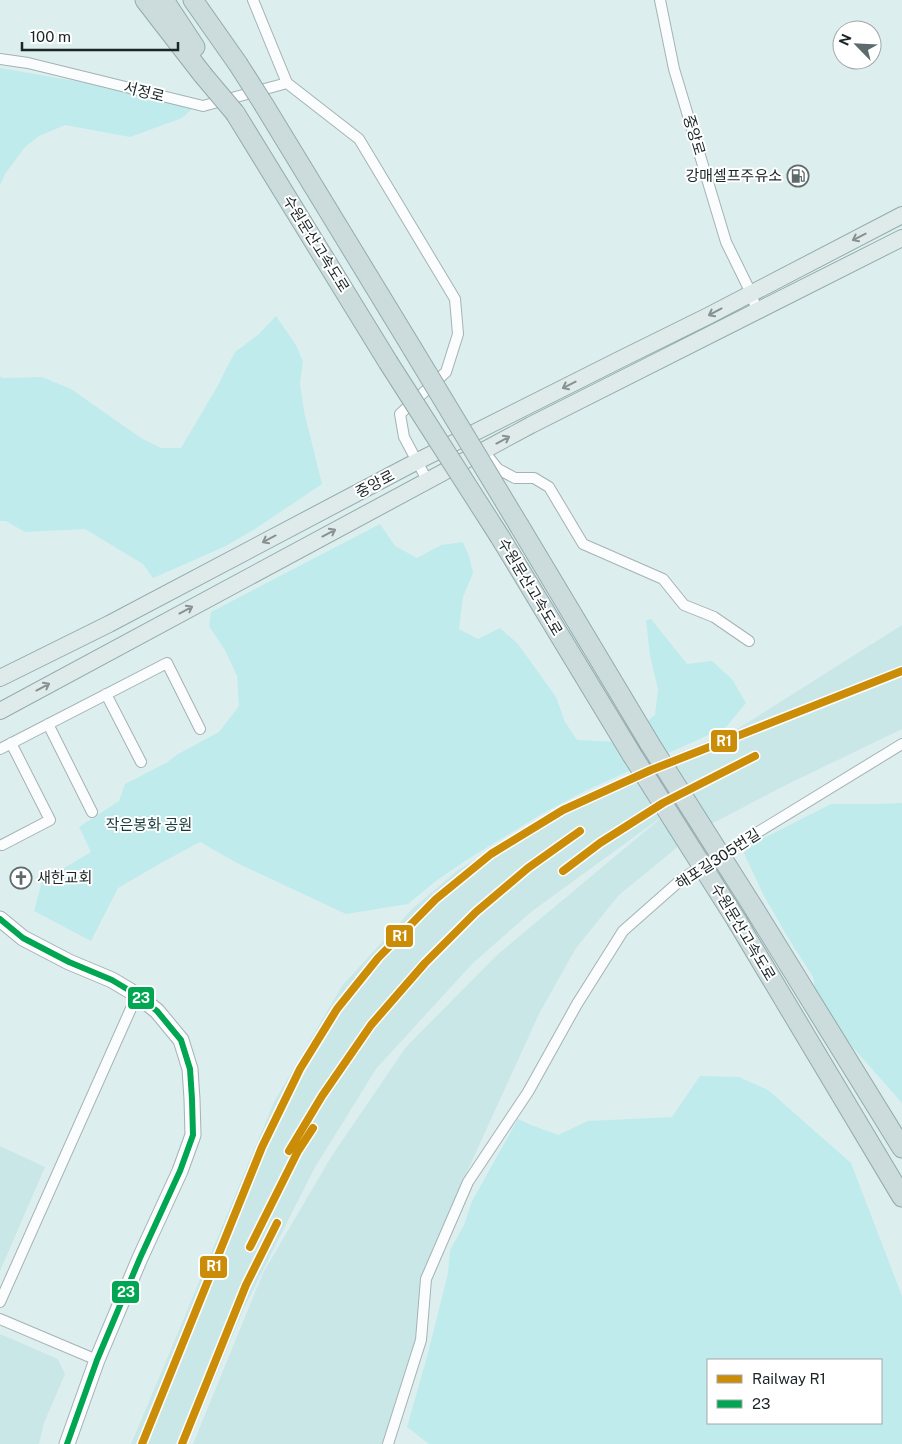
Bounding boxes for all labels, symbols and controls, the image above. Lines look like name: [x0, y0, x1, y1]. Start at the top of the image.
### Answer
scale bar: [22, 20, 179, 52]
north arrow: [832, 20, 882, 70]
text: 100 m: [30, 28, 71, 45]
text: N: [836, 31, 855, 48]
street label: 서정로: [122, 78, 166, 105]
street label: 중앙로: [680, 113, 709, 157]
fuel station icon: 강매셀프주유소: [786, 164, 810, 188]
place label: 강매셀프주유소: [685, 167, 782, 184]
street label: 수원문산고속도로: [280, 192, 353, 295]
one-way arrow: [851, 232, 866, 242]
one-way arrow: [707, 307, 722, 317]
one-way arrow: [562, 381, 577, 390]
one-way arrow: [495, 435, 510, 444]
street label: 중앙로: [352, 466, 397, 501]
one-way arrow: [321, 528, 336, 537]
one-way arrow: [263, 535, 277, 545]
street label: 수원문산고속도로: [495, 535, 566, 638]
one-way arrow: [178, 605, 193, 614]
one-way arrow: [35, 682, 50, 692]
line badge: R1: [710, 729, 738, 753]
text: R1: [716, 733, 732, 749]
park label: 작은봉화 공원: [106, 816, 192, 833]
street label: 해포길305번길: [672, 825, 763, 892]
church icon: 새한교회: [9, 866, 33, 890]
place label: 새한교회: [37, 869, 92, 886]
street label: 수원문산고속도로: [708, 880, 779, 983]
line badge: R1: [385, 924, 414, 948]
text: R1: [392, 928, 408, 944]
line badge: 23: [127, 986, 155, 1010]
text: 23: [132, 990, 150, 1006]
line badge: R1: [199, 1255, 228, 1279]
text: R1: [206, 1258, 222, 1274]
line badge: 23: [111, 1280, 140, 1304]
text: 23: [117, 1284, 135, 1300]
legend: [707, 1359, 882, 1424]
text: Railway R1: [752, 1370, 826, 1387]
text: 23: [752, 1395, 770, 1412]

